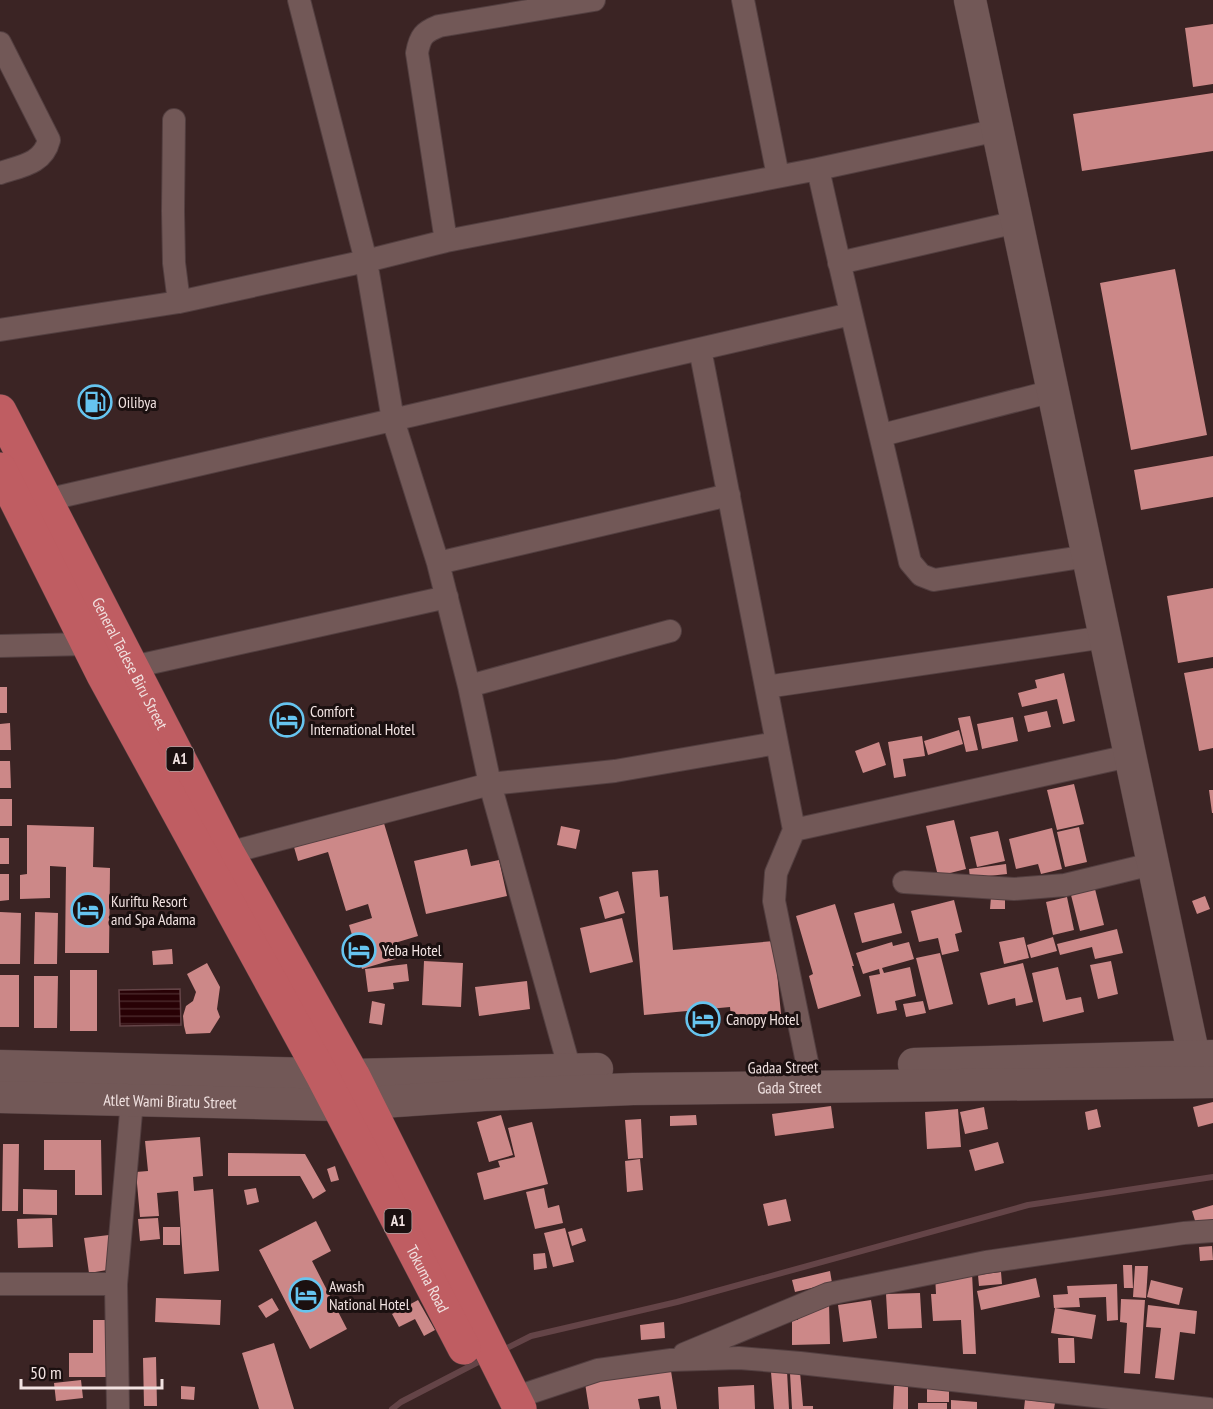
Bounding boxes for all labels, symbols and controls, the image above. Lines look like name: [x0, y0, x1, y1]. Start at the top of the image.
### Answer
fuel station icon: Oilibya: [77, 384, 113, 420]
place label: Oilibya: [118, 392, 157, 412]
street label: General Tadese Biru Street: [88, 594, 173, 733]
place label: Comfort International Hotel: [310, 701, 415, 739]
hotel icon: Comfort International Hotel: [269, 702, 305, 738]
road number: A1: [166, 747, 194, 771]
place label: Kuriftu Resort and Spa Adama: [111, 891, 196, 929]
hotel icon: Kuriftu Resort and Spa Adama: [70, 892, 106, 928]
hotel icon: Yeba Hotel: [341, 932, 377, 968]
place label: Yeba Hotel: [382, 940, 442, 960]
hotel icon: Canopy Hotel: [685, 1001, 721, 1037]
place label: Canopy Hotel: [726, 1009, 800, 1029]
street label: Gadaa Street: [748, 1056, 819, 1078]
street label: Gada Street: [757, 1077, 822, 1097]
street label: Atlet Wami Biratu Street: [103, 1089, 237, 1113]
road number: A1: [384, 1209, 412, 1233]
street label: Tokuma Road: [402, 1242, 454, 1316]
place label: Awash National Hotel: [329, 1276, 410, 1314]
hotel icon: Awash National Hotel: [288, 1277, 324, 1313]
scale bar: [21, 1352, 162, 1390]
text: 50 m: [30, 1361, 62, 1384]

